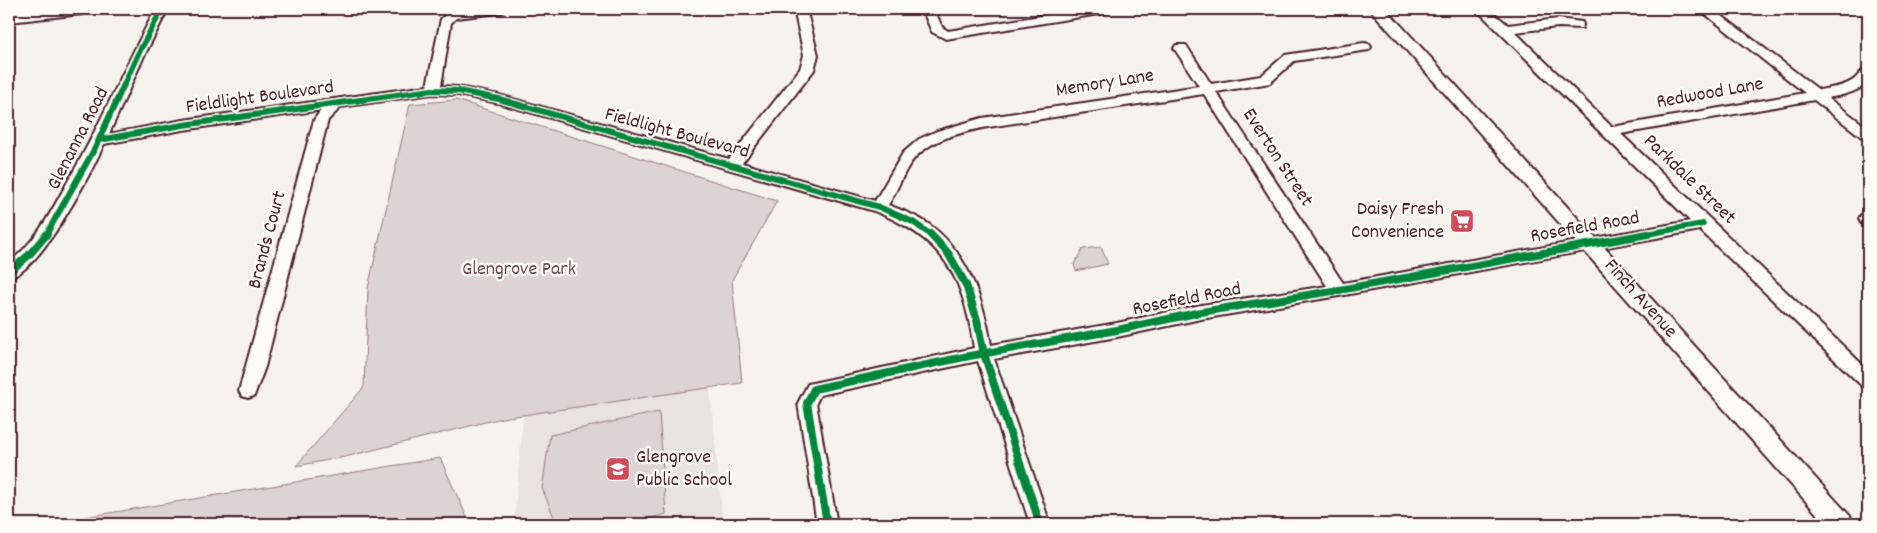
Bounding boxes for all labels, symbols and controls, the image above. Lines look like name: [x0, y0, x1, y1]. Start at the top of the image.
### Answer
street label: Memory Lane: [1054, 62, 1156, 106]
street label: Redwood Lane: [1654, 71, 1766, 117]
street label: Fieldlight Boulevard: [184, 74, 336, 122]
street label: Glenanna Road: [41, 83, 117, 195]
street label: Fieldlight Boulevard: [601, 101, 753, 167]
street label: Everton Street: [1235, 103, 1319, 213]
street label: Parkdale Street: [1636, 128, 1742, 232]
street label: Brands Court: [242, 188, 294, 292]
place label: Daisy Fresh Convenience: [1351, 196, 1444, 247]
street label: Rosefield Road: [1528, 205, 1642, 251]
supermarket icon: Daisy Fresh Convenience: [1449, 208, 1475, 234]
street label: Finch Avenue: [1597, 253, 1683, 345]
park label: Glengrove Park: [462, 256, 576, 284]
street label: Rosefield Road: [1130, 276, 1244, 324]
place label: Glengrove Public School: [636, 444, 732, 495]
school or university icon: Glengrove Public School: [605, 456, 631, 482]

